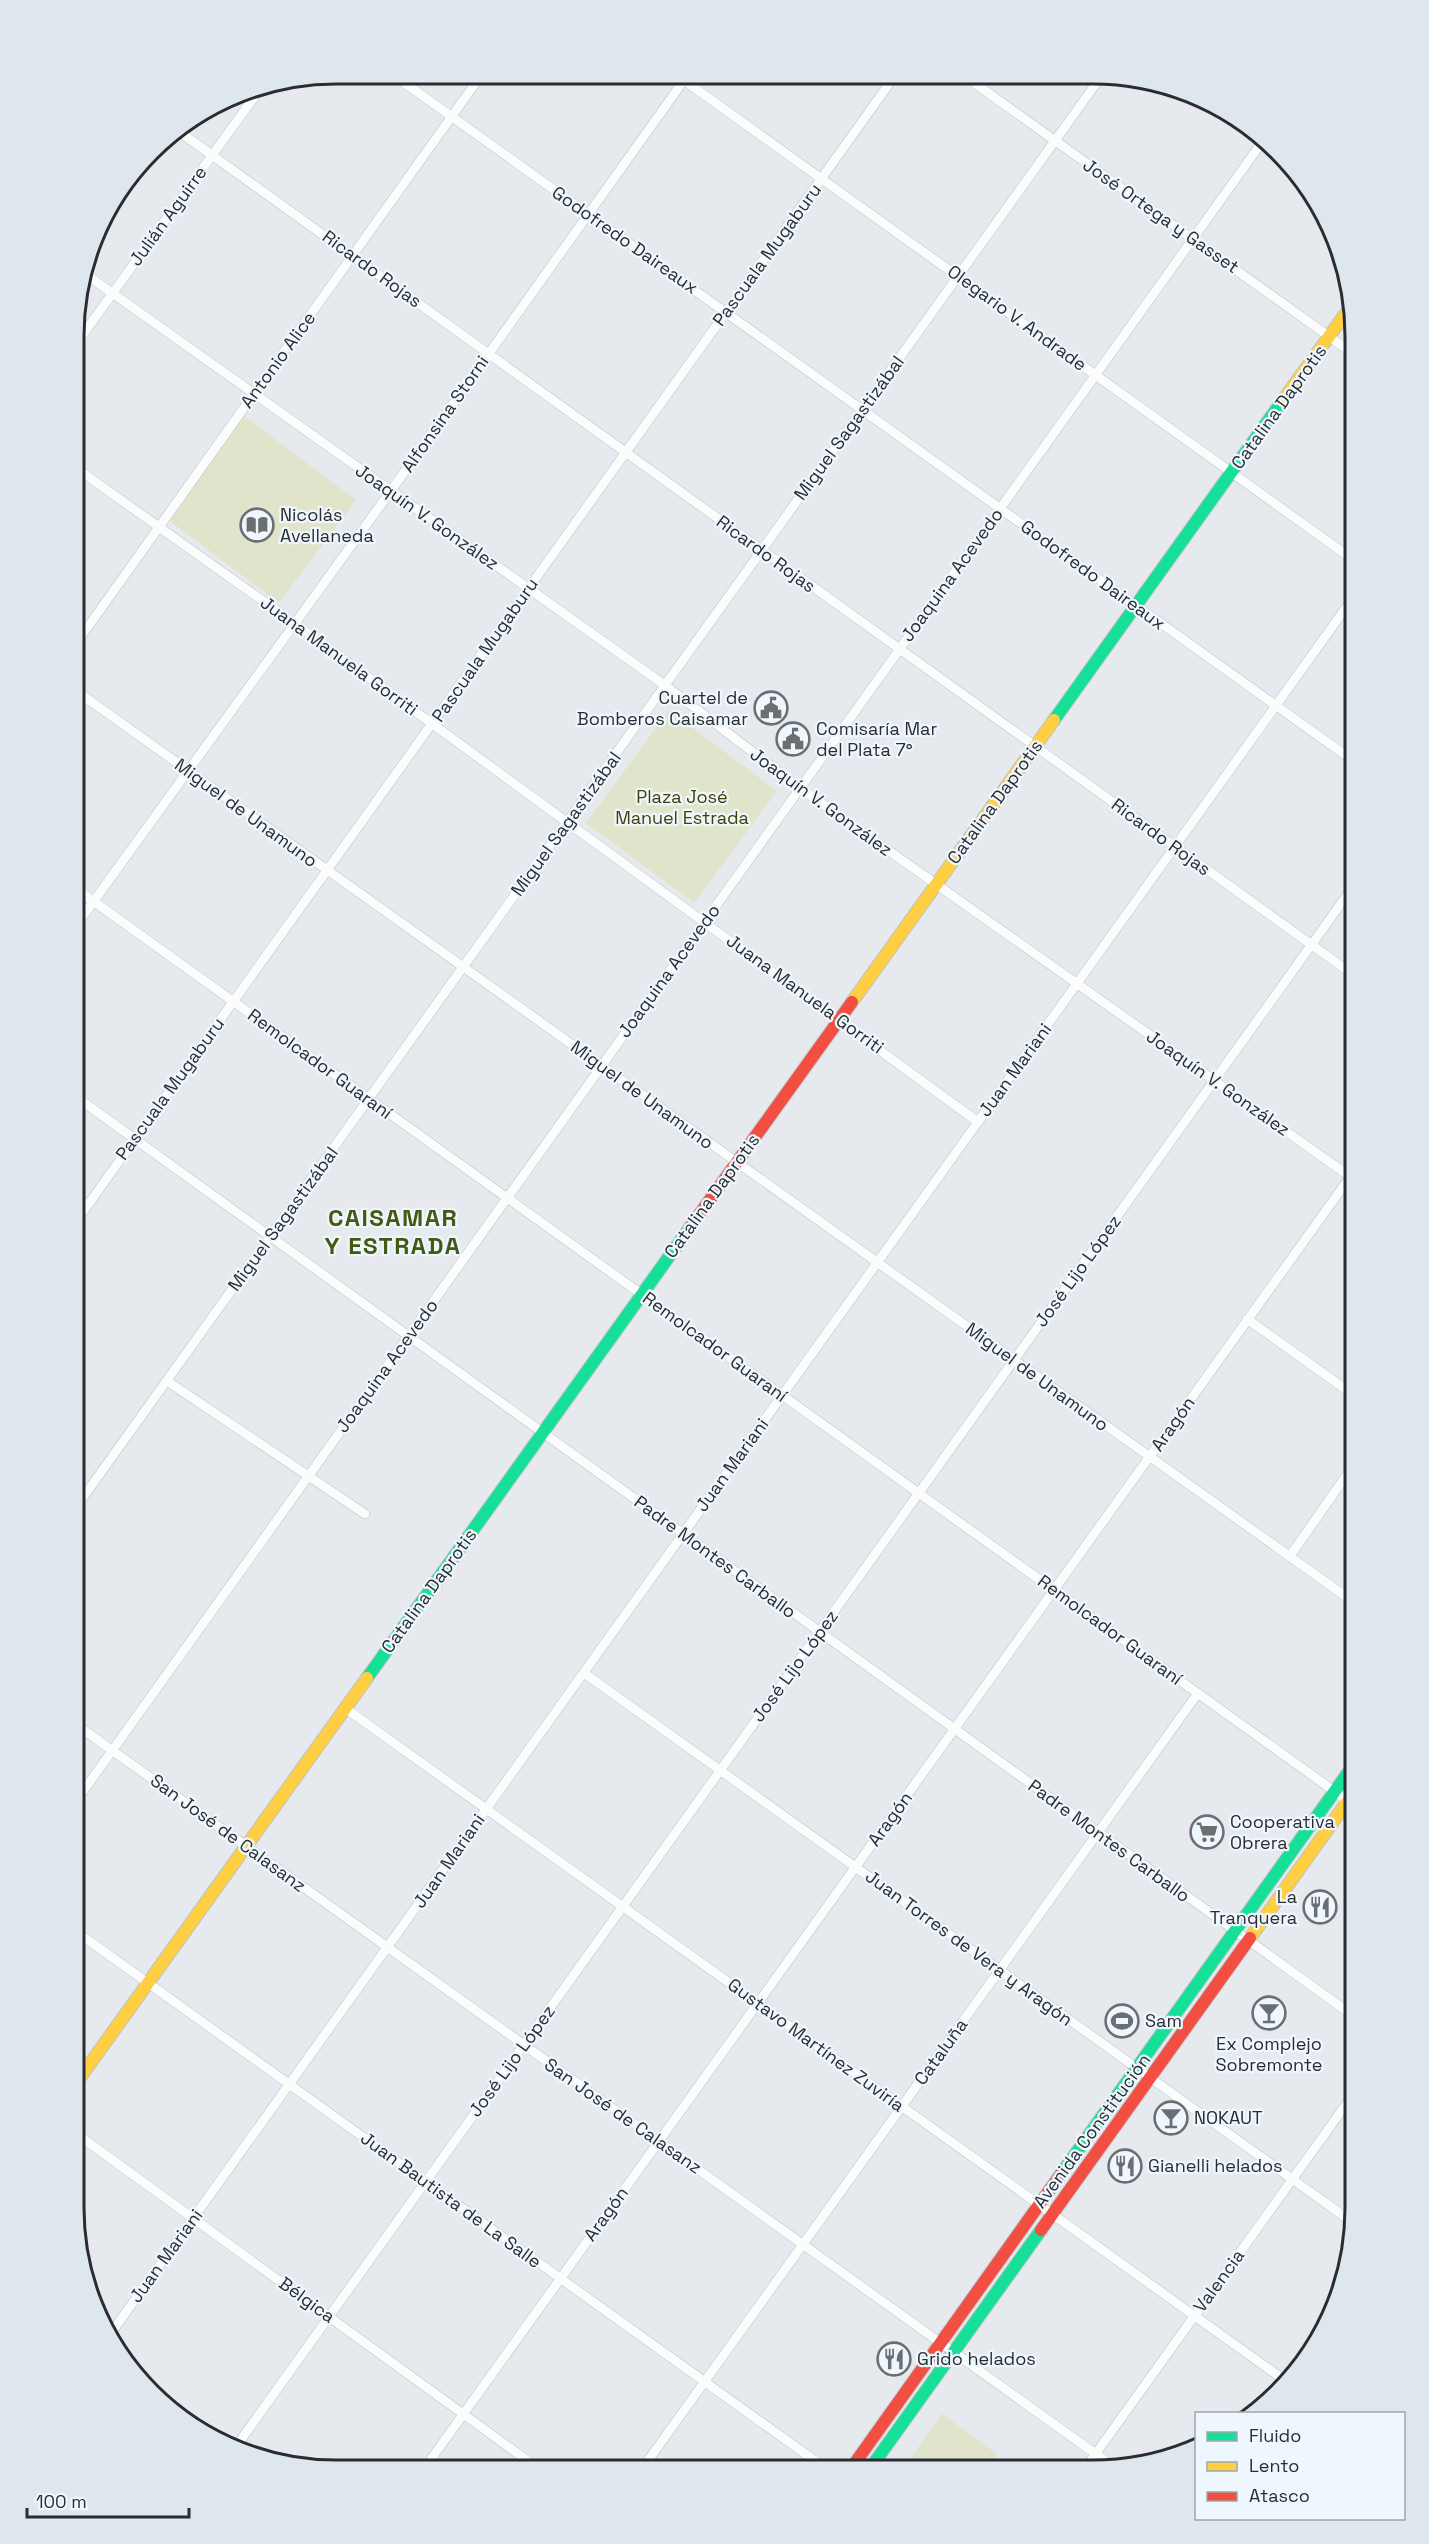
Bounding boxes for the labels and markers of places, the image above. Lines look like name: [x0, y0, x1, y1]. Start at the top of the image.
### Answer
place label: Nicolás Avellaneda: [280, 503, 374, 547]
library icon: Nicolás Avellaneda: [239, 507, 275, 543]
place label: Cuartel de Bomberos Caisamar: [577, 686, 748, 730]
public building icon: Cuartel de Bomberos Caisamar: [753, 690, 789, 726]
place label: Comisaría Mar del Plata 7°: [816, 717, 937, 761]
public building icon: Comisaría Mar del Plata 7°: [775, 721, 811, 757]
place label: Cooperativa Obrera: [1230, 1810, 1335, 1854]
supermarket icon: Cooperativa Obrera: [1189, 1814, 1225, 1850]
place label: La Tranquera: [1210, 1885, 1297, 1929]
restaurant icon: La Tranquera: [1302, 1889, 1338, 1925]
bar icon: Ex Complejo Sobremonte: [1251, 1995, 1287, 2031]
sports icon: Sam: [1104, 2003, 1140, 2039]
place label: Sam: [1145, 2009, 1182, 2032]
place label: Ex Complejo Sobremonte: [1216, 2032, 1322, 2076]
bar icon: NOKAUT: [1153, 2100, 1189, 2136]
place label: NOKAUT: [1194, 2106, 1263, 2129]
restaurant icon: Gianelli helados: [1107, 2148, 1143, 2184]
place label: Gianelli helados: [1148, 2154, 1283, 2177]
restaurant icon: Grido helados: [876, 2341, 912, 2377]
place label: Grido helados: [917, 2347, 1036, 2370]

